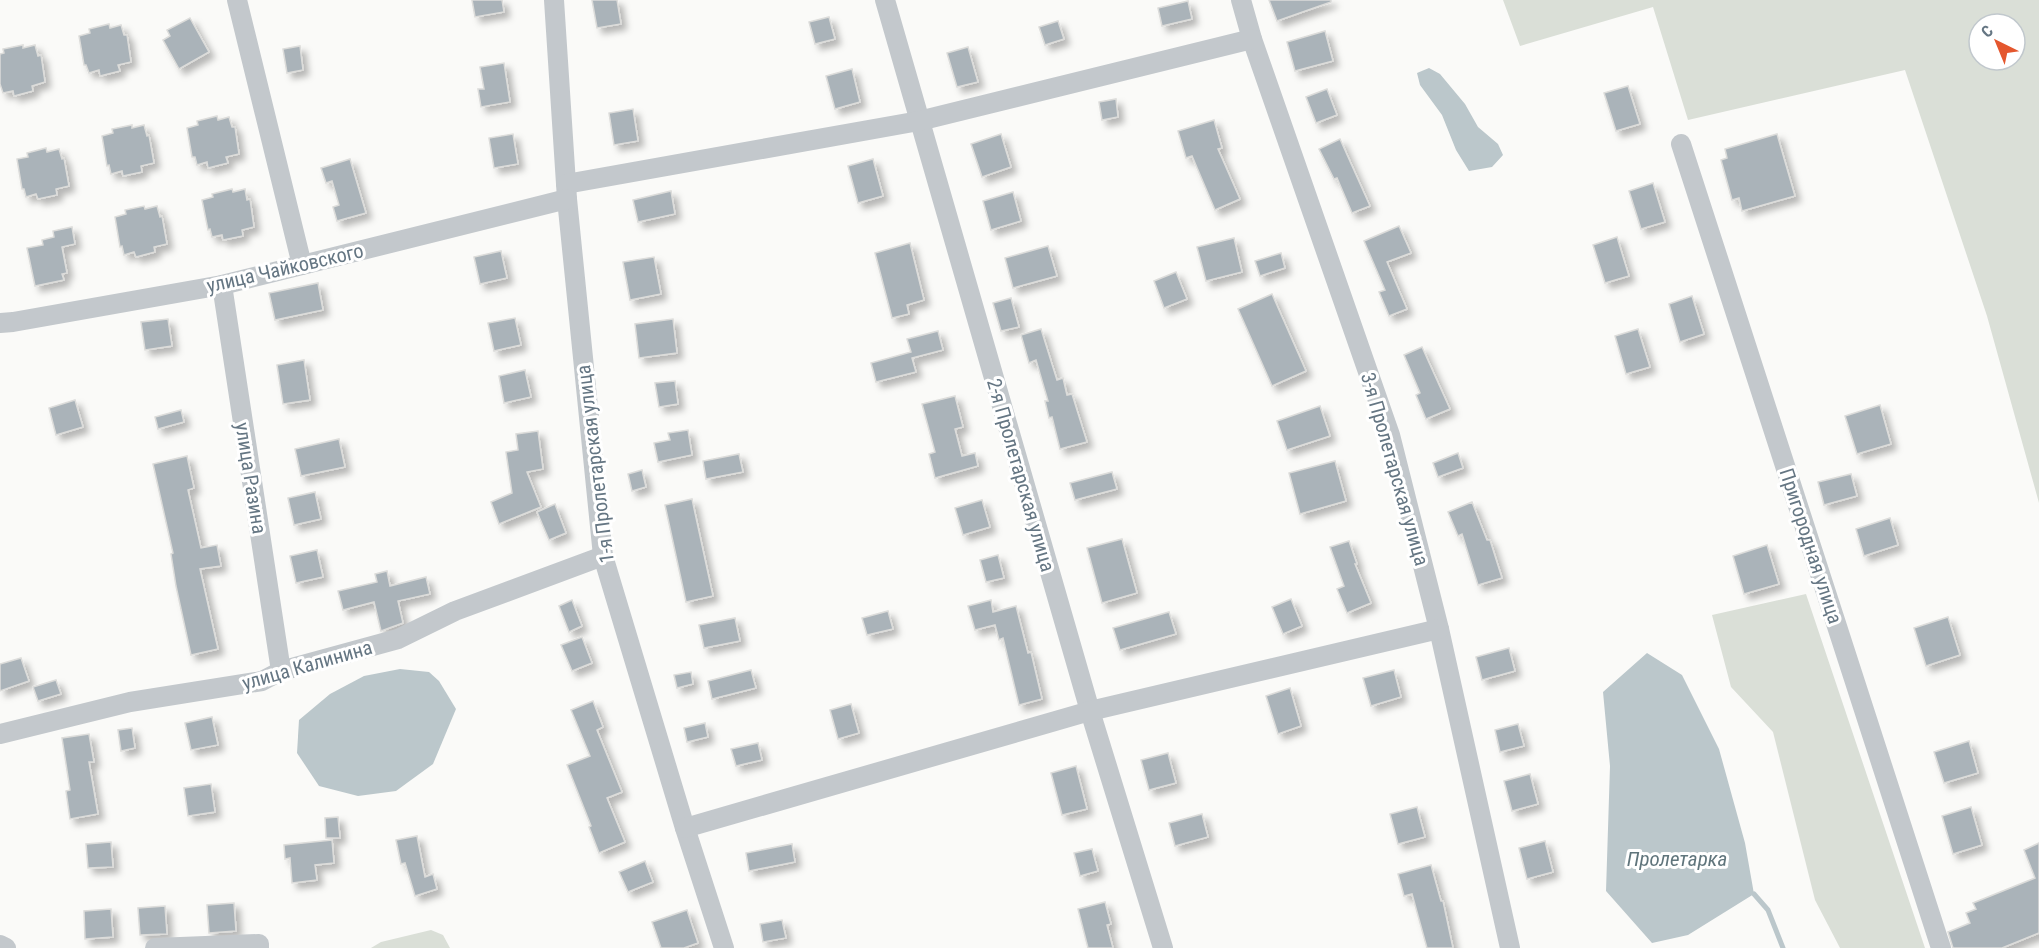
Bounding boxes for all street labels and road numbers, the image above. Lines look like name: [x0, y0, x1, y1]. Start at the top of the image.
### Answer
street label: улица Чайковского: [204, 238, 366, 298]
street label: 1-я Пролетарская улица: [571, 364, 619, 564]
street label: 3-я Пролетарская улица: [1356, 370, 1434, 568]
street label: 2-я Пролетарская улица: [982, 376, 1060, 574]
street label: улица Разина: [230, 421, 272, 535]
street label: Пригородная улица: [1775, 465, 1847, 627]
street label: улица Калинина: [239, 635, 375, 695]

